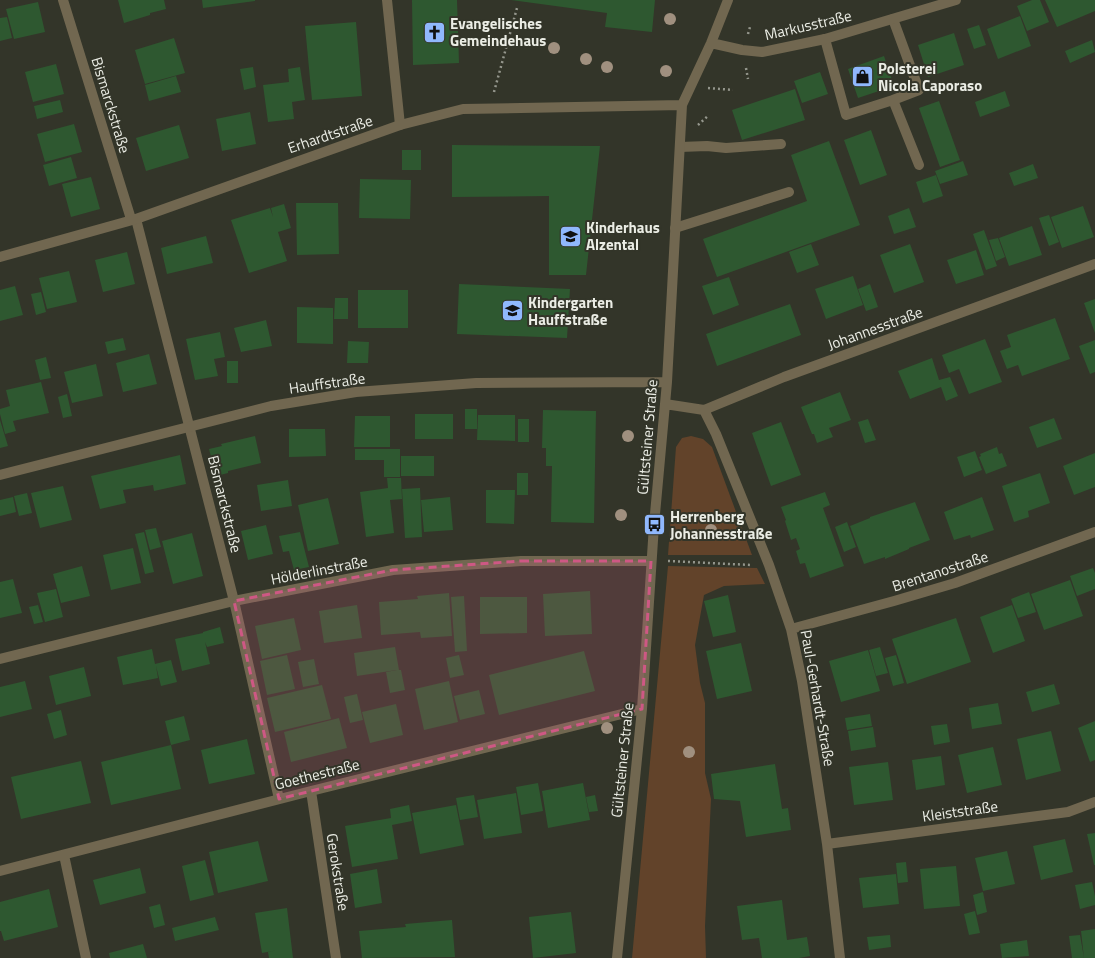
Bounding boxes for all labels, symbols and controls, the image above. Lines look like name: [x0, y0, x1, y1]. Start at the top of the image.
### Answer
street label: Markusstraße: [762, 4, 854, 46]
place label: Evangelisches Gemeindehaus: [450, 12, 546, 52]
church icon: Evangelisches Gemeindehaus: [422, 19, 448, 45]
street label: Bismarckstraße: [85, 54, 137, 156]
place label: Polsterei Nicola Caporaso: [878, 57, 982, 97]
shop icon: Polsterei Nicola Caporaso: [849, 64, 875, 90]
street label: Erhardtstraße: [284, 109, 376, 159]
place label: Kinderhaus Alzental: [586, 216, 660, 256]
school or university icon: Kinderhaus Alzental: [557, 223, 583, 249]
place label: Kindergarten Hauffstraße: [528, 291, 613, 331]
school or university icon: Kindergarten Hauffstraße: [500, 298, 526, 324]
street label: Johannesstraße: [824, 300, 926, 356]
street label: Hauffstraße: [287, 366, 367, 400]
street label: Gültsteiner Straße: [631, 379, 663, 495]
street label: Bismarckstraße: [202, 453, 248, 555]
place label: Herrenberg Johannesstraße: [670, 505, 773, 545]
bus stop icon: Herrenberg Johannesstraße: [641, 512, 667, 538]
street label: Brentanostraße: [889, 545, 991, 597]
street label: Hölderlinstraße: [269, 549, 369, 591]
street label: Paul-Gerhardt-Straße: [795, 628, 841, 768]
street label: Gültsteiner Straße: [605, 701, 639, 819]
street label: Goethestraße: [272, 752, 362, 796]
street label: Kleiststraße: [921, 794, 999, 828]
street label: Gerokstraße: [321, 832, 355, 912]

